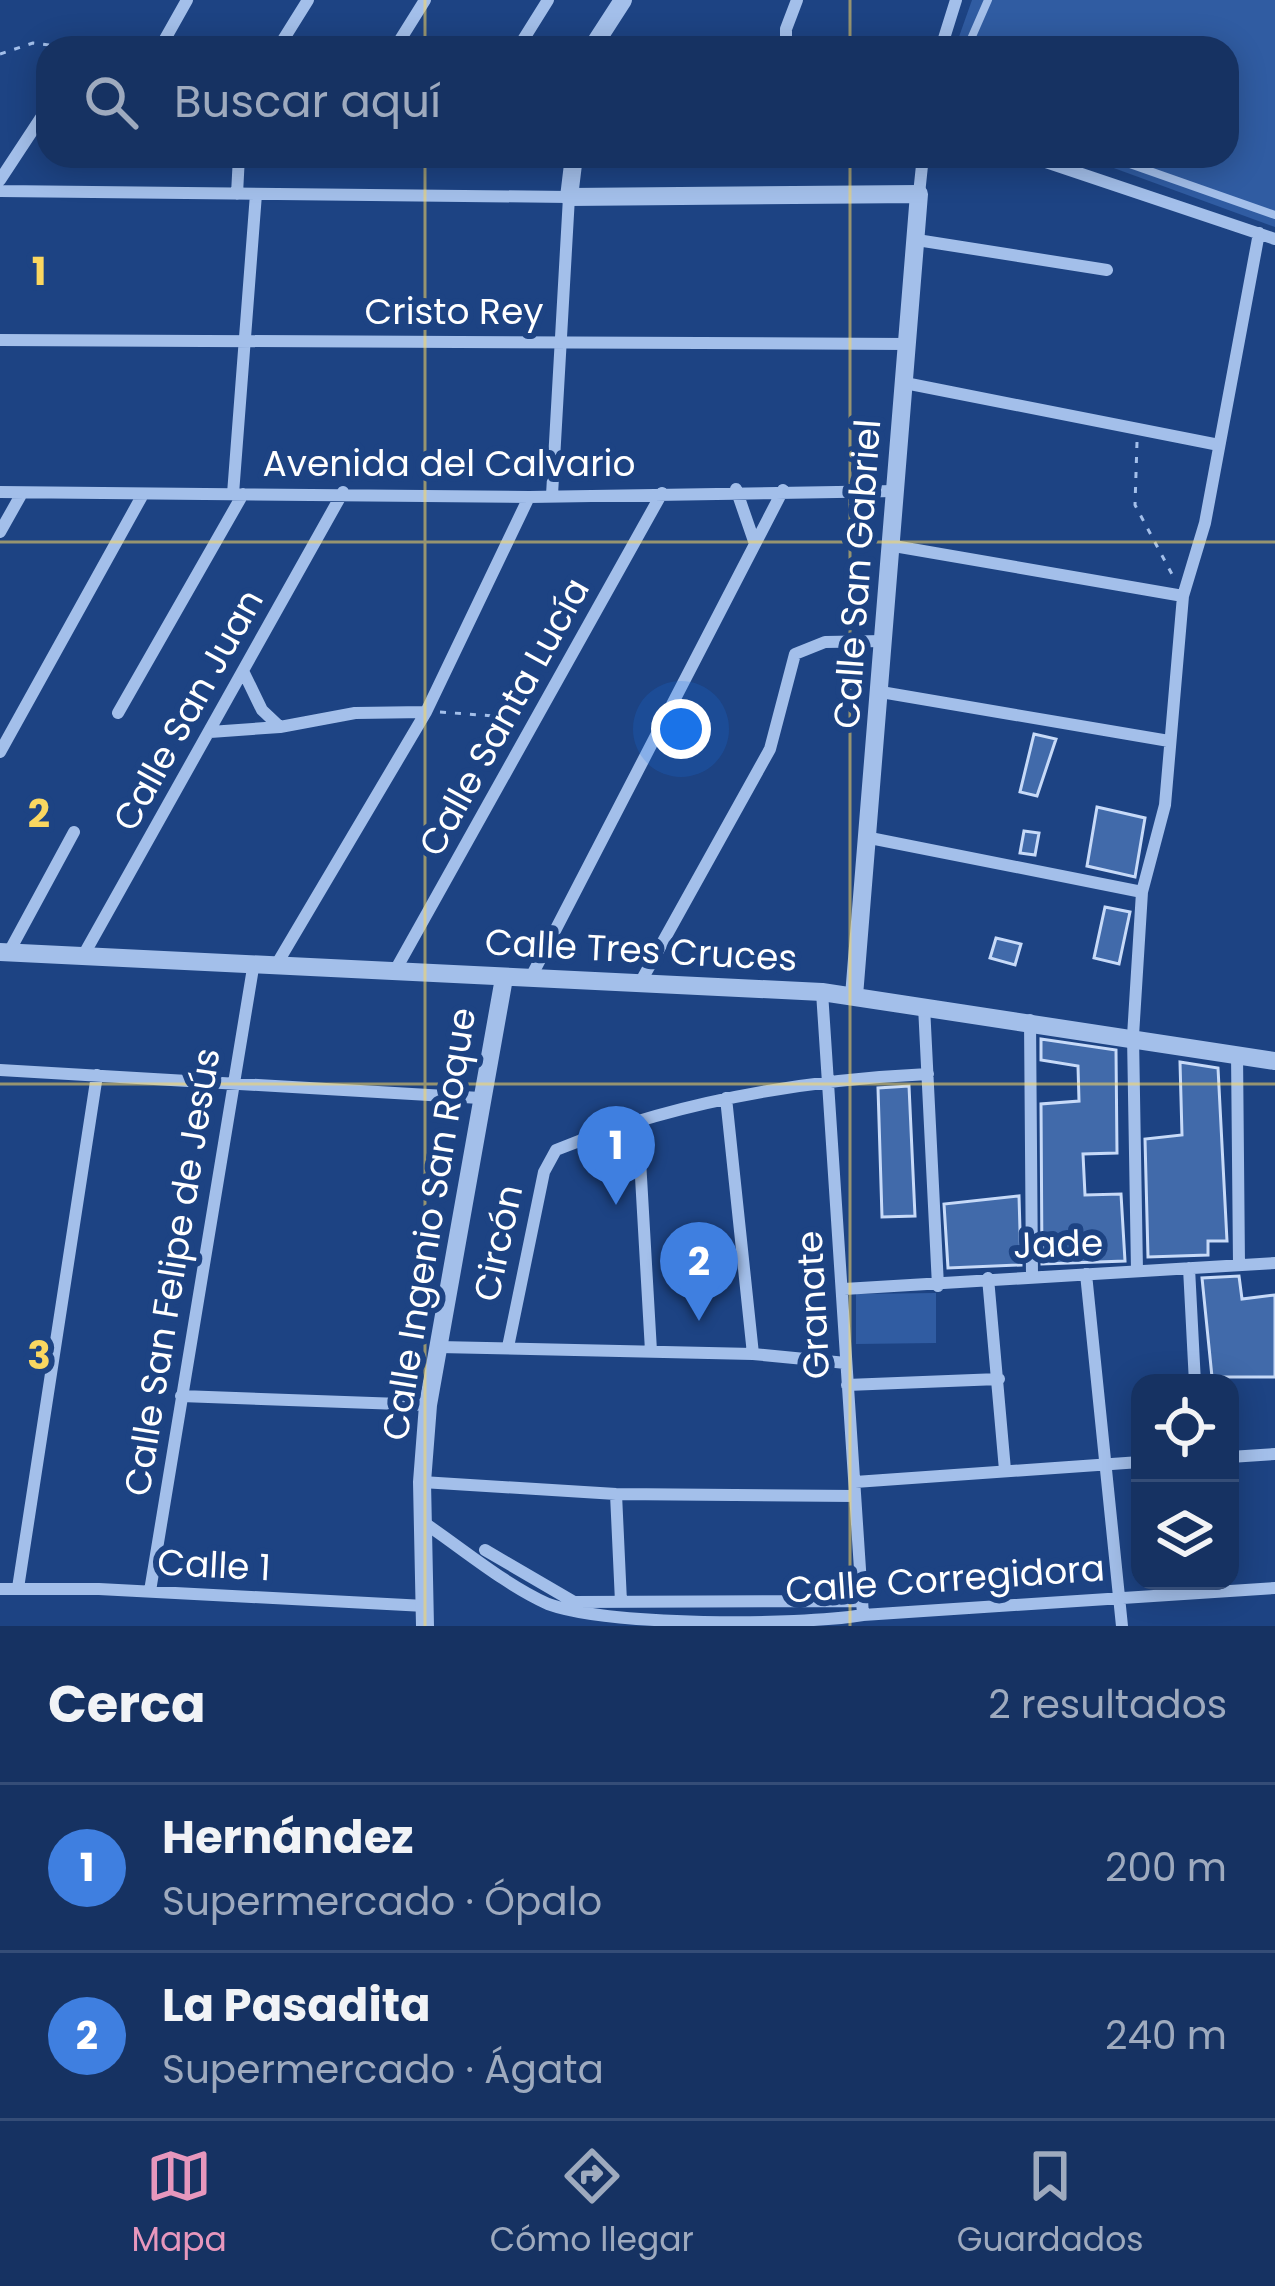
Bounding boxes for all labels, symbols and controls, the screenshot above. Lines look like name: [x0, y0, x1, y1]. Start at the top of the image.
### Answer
search box: [36, 36, 1239, 168]
icon: search: [78, 69, 144, 135]
text: Buscar aquí: [174, 70, 441, 133]
text: 1: [32, 244, 46, 299]
street label: Cristo Rey: [364, 286, 544, 337]
street label: Calle San Gabriel: [821, 418, 893, 730]
street label: Avenida del Calvario: [263, 438, 635, 489]
street label: Calle Santa Lucía: [406, 569, 602, 865]
street label: Calle San Juan: [100, 580, 276, 840]
your location: [651, 699, 711, 759]
text: 2: [28, 786, 50, 841]
street label: Calle Tres Cruces: [484, 916, 798, 984]
street label: Calle Ingenio San Roque: [370, 1004, 488, 1444]
street label: Calle San Felipe de Jesús: [111, 1044, 233, 1500]
pin: 1: [577, 1106, 655, 1205]
street label: Circón: [461, 1180, 535, 1306]
street label: Jade: [1012, 1217, 1104, 1271]
pin: 2: [660, 1222, 738, 1321]
street label: Granate: [784, 1229, 842, 1381]
text: 3: [27, 1328, 51, 1383]
map controls: [1131, 1374, 1239, 1590]
button: locate: [1131, 1374, 1239, 1482]
button: layers: [1131, 1482, 1239, 1590]
street label: Calle 1: [156, 1537, 272, 1593]
street label: Calle Corregidora: [784, 1542, 1106, 1616]
text: Cerca: [48, 1668, 206, 1740]
text: 2 resultados: [988, 1677, 1227, 1732]
text: Hernández: [162, 1806, 414, 1869]
text: 1: [80, 1840, 94, 1895]
text: 200 m: [1105, 1840, 1227, 1895]
text: Supermercado · Ópalo: [162, 1874, 602, 1929]
text: La Pasadita: [162, 1974, 431, 2037]
text: 2: [76, 2008, 98, 2063]
text: 240 m: [1105, 2008, 1227, 2063]
text: Supermercado · Ágata: [162, 2042, 604, 2097]
tab: Mapa: [131, 2143, 227, 2265]
tab: Cómo llegar: [490, 2143, 694, 2265]
tab: Guardados: [957, 2143, 1144, 2265]

